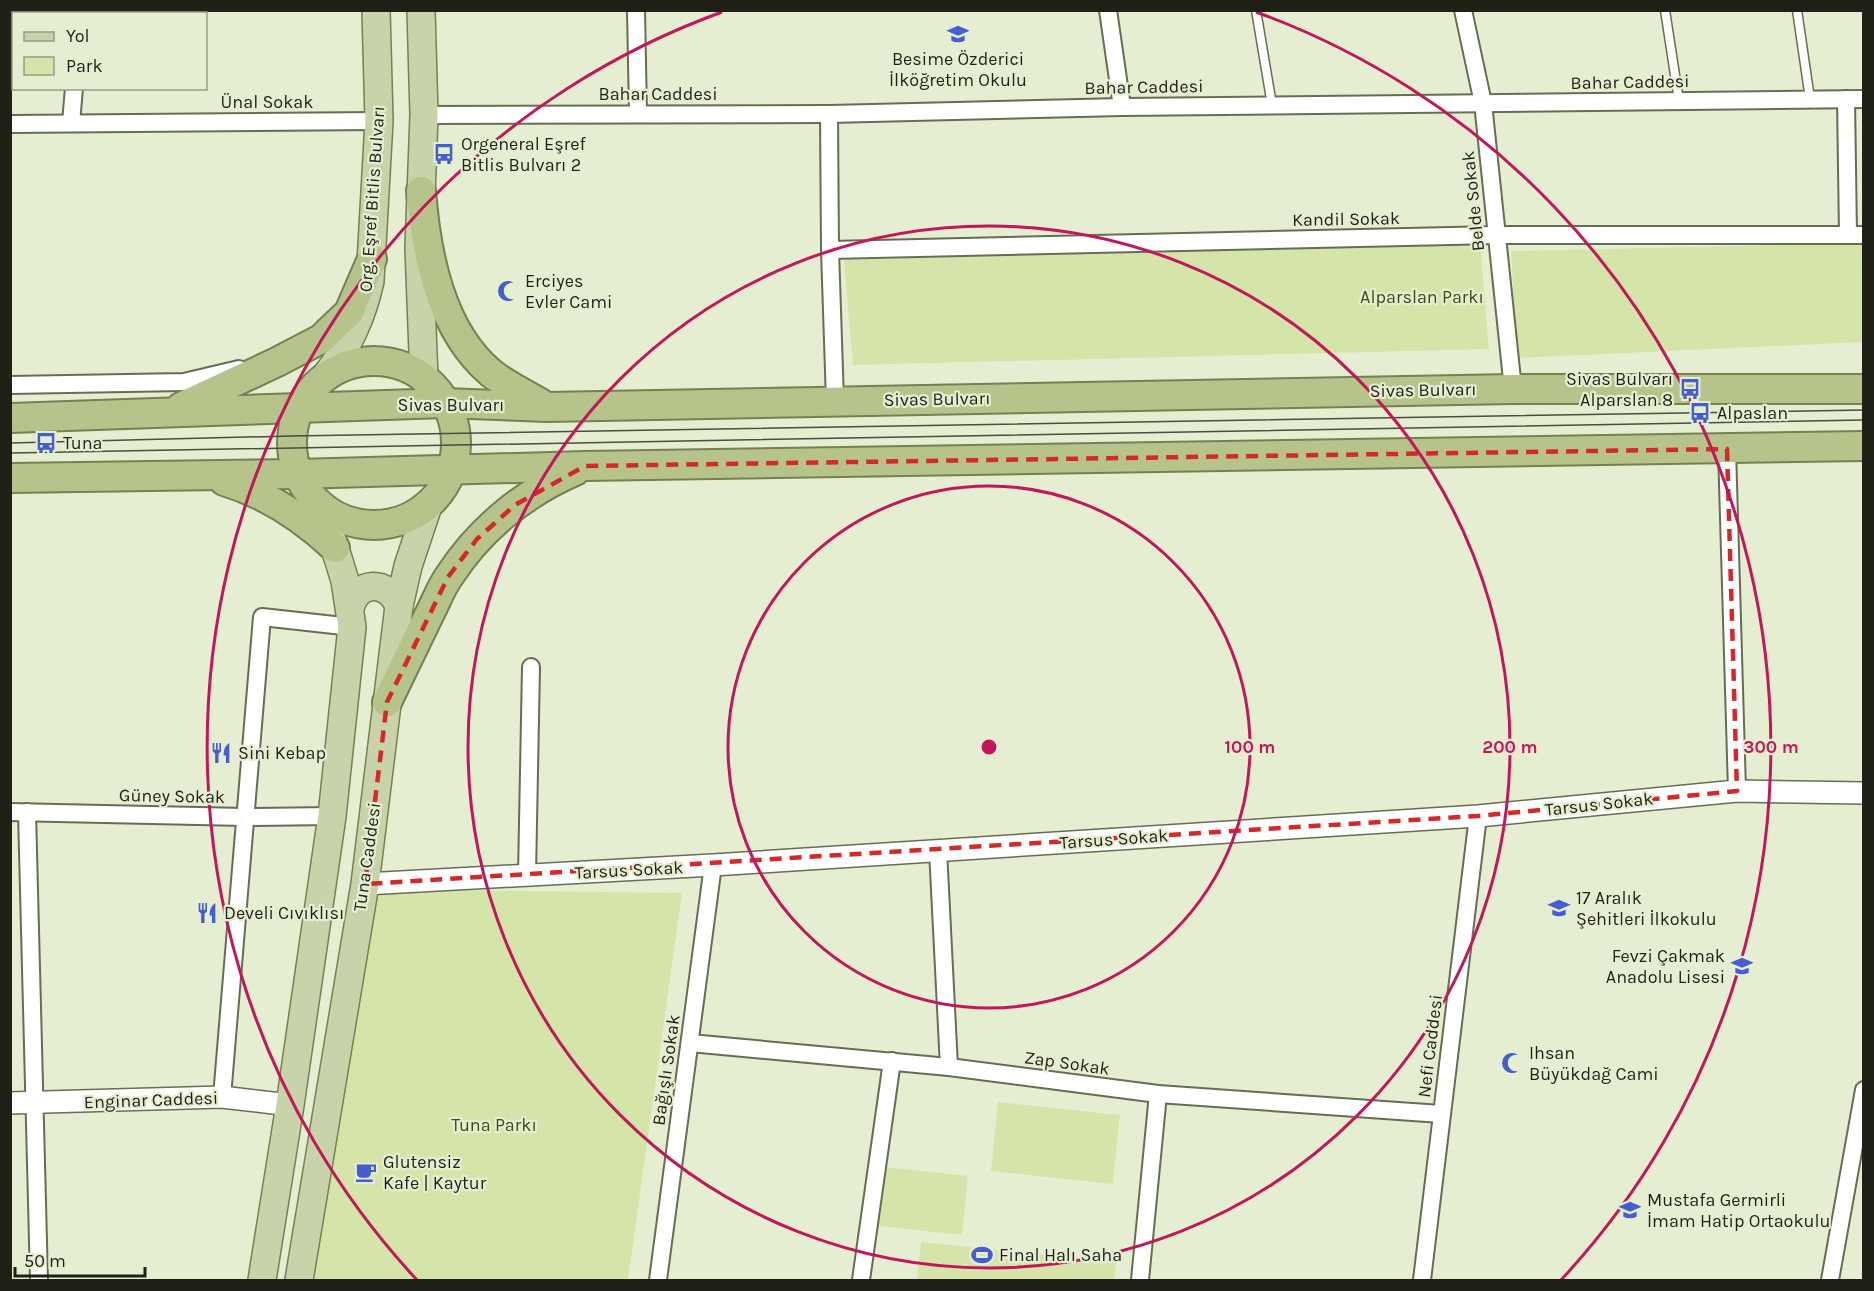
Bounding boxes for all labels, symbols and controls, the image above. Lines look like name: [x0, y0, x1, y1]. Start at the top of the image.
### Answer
legend: [12, 12, 207, 90]
school or university icon: Besime Özderici İlköğretim Okulu: [946, 22, 970, 46]
text: Yol: [66, 25, 90, 47]
place label: Besime Özderici İlköğretim Okulu: [889, 48, 1027, 91]
text: Park: [66, 55, 103, 77]
street label: Bahar Caddesi: [1570, 70, 1690, 94]
street label: Bahar Caddesi: [1084, 75, 1204, 99]
street label: Bahar Caddesi: [599, 83, 718, 105]
street label: Ünal Sokak: [221, 91, 313, 113]
street label: Org. Eşref Bitlis Bulvarı: [355, 105, 389, 293]
place label: Orgeneral Eşref Bitlis Bulvarı 2: [461, 133, 586, 176]
bus stop icon: Orgeneral Eşref Bitlis Bulvarı 2: [432, 142, 456, 166]
street label: Belde Sokak: [1457, 150, 1489, 252]
street label: Kandil Sokak: [1292, 207, 1400, 231]
place label: Erciyes Evler Cami: [525, 270, 612, 313]
mosque icon: Erciyes Evler Cami: [496, 279, 520, 303]
park label: Alparslan Parkı: [1360, 286, 1484, 308]
place label: Sivas Bulvarı Alparslan 8: [1566, 368, 1673, 411]
bus stop icon: Sivas Bulvarı Alparslan 8: [1678, 377, 1702, 401]
street label: Sivas Bulvarı: [1369, 378, 1477, 402]
street label: Sivas Bulvarı: [883, 387, 991, 411]
street label: Sivas Bulvarı: [398, 394, 504, 416]
bus stop icon: Alpaslan: [1688, 401, 1712, 425]
place label: Alpaslan: [1717, 402, 1788, 424]
bus stop icon: Tuna: [34, 431, 58, 455]
place label: Tuna: [63, 432, 102, 454]
text: 100 m: [1225, 736, 1275, 758]
text: 200 m: [1482, 736, 1538, 758]
text: 300 m: [1743, 736, 1799, 758]
centre of rings: [979, 737, 999, 757]
restaurant icon: Sini Kebap: [209, 741, 233, 765]
place label: Sini Kebap: [238, 742, 326, 764]
street label: Güney Sokak: [119, 784, 225, 808]
street label: Tarsus Sokak: [1544, 787, 1654, 821]
street label: Tuna Caddesi: [348, 801, 386, 913]
street label: Tarsus Sokak: [1059, 824, 1169, 854]
street label: Tarsus Sokak: [574, 856, 684, 884]
place label: 17 Aralık Şehitleri İlkokulu: [1576, 887, 1717, 930]
school or university icon: 17 Aralık Şehitleri İlkokulu: [1547, 896, 1571, 920]
restaurant icon: Develi Cıvıklısı: [195, 901, 219, 925]
place label: Develi Cıvıklısı: [224, 902, 344, 924]
place label: Fevzi Çakmak Anadolu Lisesi: [1606, 945, 1725, 988]
school or university icon: Fevzi Çakmak Anadolu Lisesi: [1730, 954, 1754, 978]
street label: Nefi Caddesi: [1413, 993, 1447, 1099]
street label: Bağışlı Sokak: [647, 1013, 685, 1127]
place label: Ihsan Büyükdağ Cami: [1529, 1042, 1659, 1085]
street label: Zap Sokak: [1023, 1046, 1111, 1080]
mosque icon: Ihsan Büyükdağ Cami: [1500, 1051, 1524, 1075]
street label: Enginar Caddesi: [83, 1087, 219, 1113]
park label: Tuna Parkı: [451, 1114, 537, 1136]
place label: Glutensiz Kafe | Kaytur: [383, 1151, 487, 1194]
cafe icon: Glutensiz Kafe | Kaytur: [354, 1160, 378, 1184]
place label: Mustafa Germirli İmam Hatip Ortaokulu: [1647, 1189, 1830, 1232]
school or university icon: Mustafa Germirli İmam Hatip Ortaokulu: [1618, 1198, 1642, 1222]
scale bar: [15, 1240, 146, 1278]
sports icon: Final Halı Saha: [970, 1243, 994, 1267]
place label: Final Halı Saha: [999, 1244, 1122, 1266]
text: 50 m: [24, 1250, 66, 1272]

